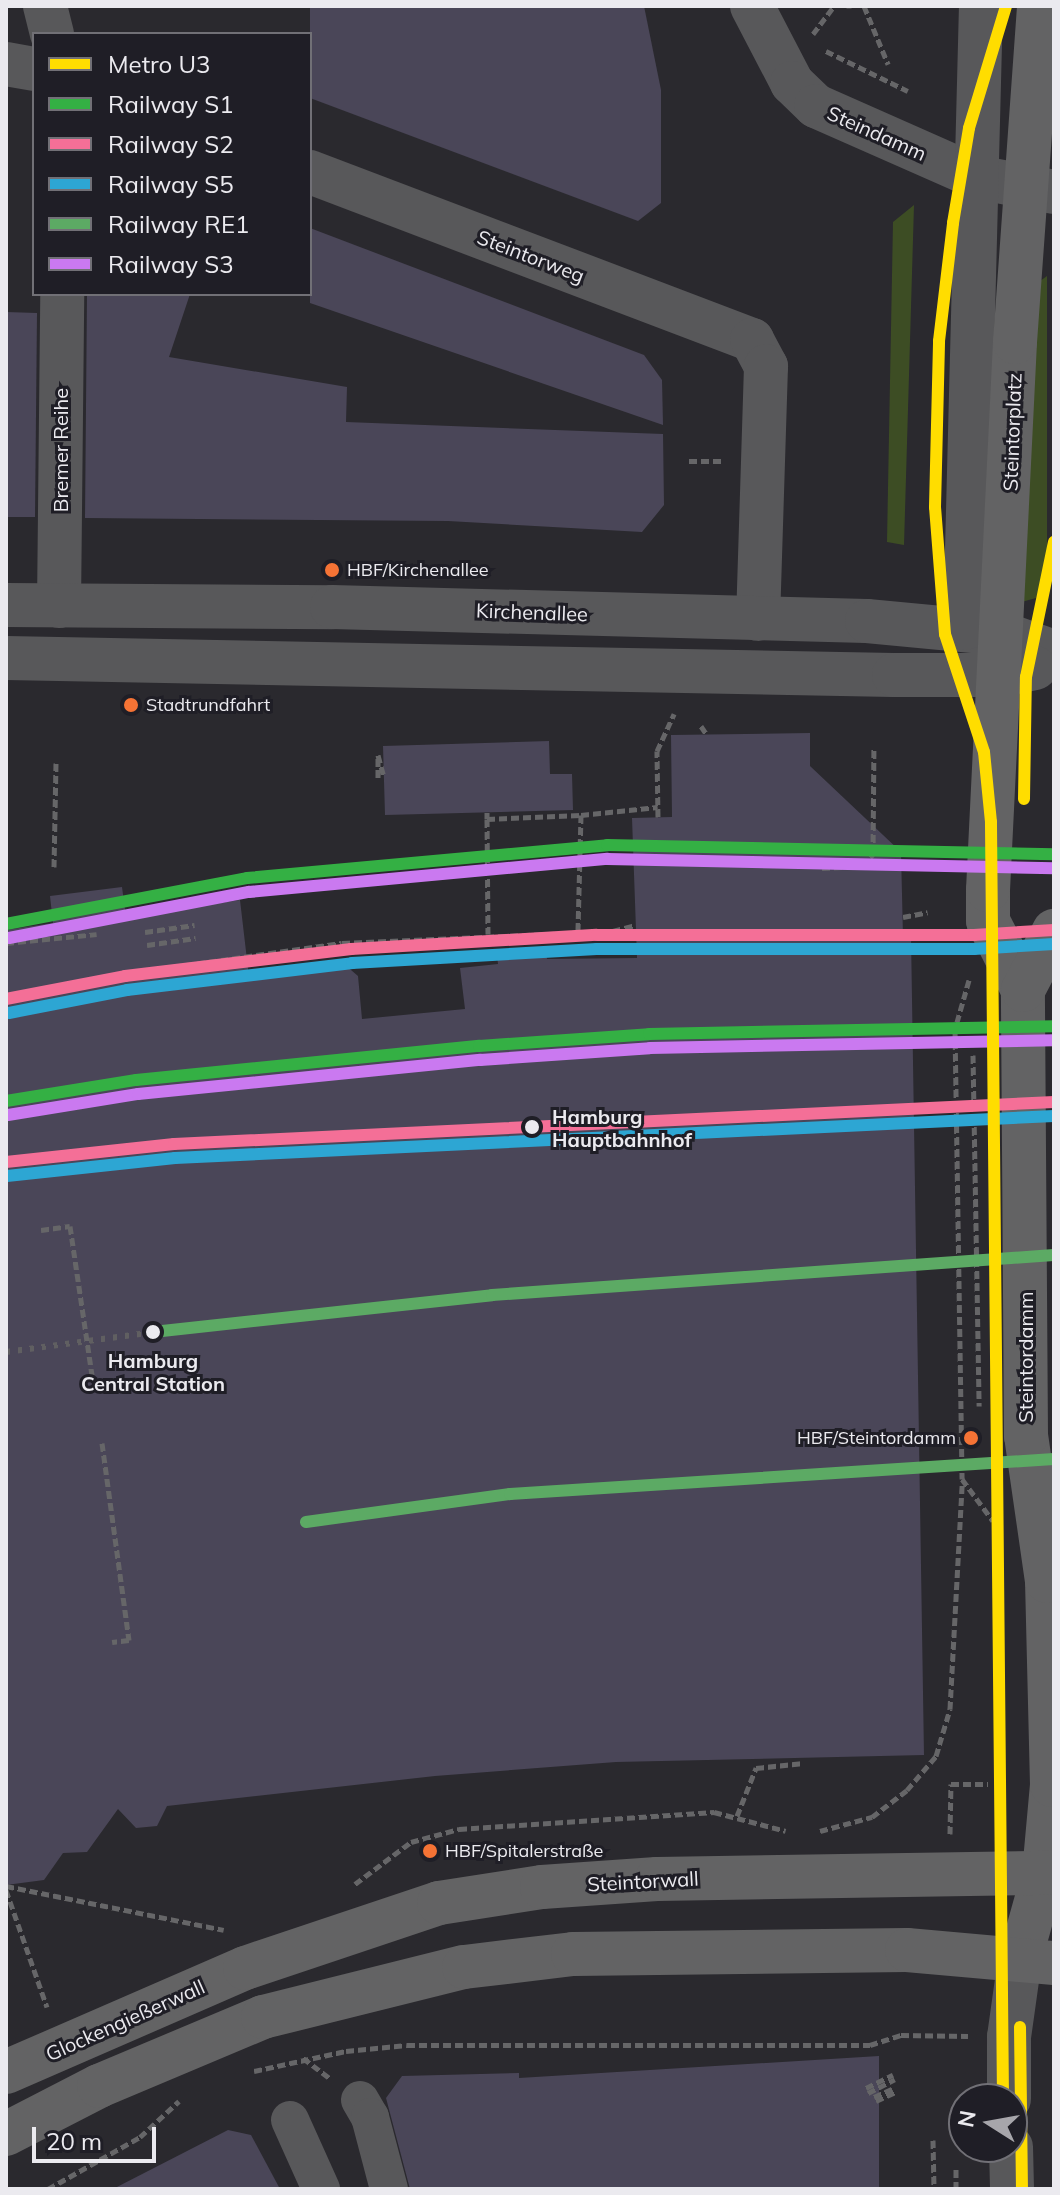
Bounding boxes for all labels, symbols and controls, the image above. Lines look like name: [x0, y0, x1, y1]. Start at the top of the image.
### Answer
legend: [32, 32, 312, 296]
text: Metro U3: [108, 49, 210, 79]
text: Railway S1: [108, 89, 234, 119]
street label: Steindamm: [824, 101, 930, 165]
text: Railway S2: [108, 129, 234, 159]
text: Railway S5: [108, 169, 234, 199]
text: Railway RE1: [108, 209, 249, 239]
street label: Steintorweg: [474, 225, 588, 287]
text: Railway S3: [108, 249, 234, 279]
street label: Steintorplatz: [998, 372, 1026, 492]
street label: Bremer Reihe: [48, 388, 72, 512]
place label: HBF/Kirchenallee: [347, 559, 489, 581]
marker: HBF/Kirchenallee: [324, 562, 340, 578]
street label: Kirchenallee: [476, 598, 588, 626]
place label: Stadtrundfahrt: [146, 694, 270, 716]
marker: Stadtrundfahrt: [123, 697, 139, 713]
place label: Hamburg Hauptbahnhof: [552, 1104, 692, 1151]
marker: Hamburg Hauptbahnhof: [519, 1114, 545, 1140]
street label: Steintordamm: [1013, 1291, 1037, 1423]
marker: Hamburg Central Station: [140, 1319, 166, 1345]
place label: Hamburg Central Station: [81, 1348, 225, 1395]
place label: HBF/Steintordamm: [797, 1427, 956, 1449]
marker: HBF/Steintordamm: [963, 1430, 979, 1446]
place label: HBF/Spitalerstraße: [445, 1840, 603, 1862]
marker: HBF/Spitalerstraße: [422, 1843, 438, 1859]
street label: Steintorwall: [587, 1866, 699, 1896]
street label: Glockengießerwall: [42, 1974, 208, 2066]
north arrow: [948, 2083, 1028, 2163]
text: N: [951, 2108, 982, 2130]
scale bar: [36, 2111, 160, 2161]
text: 20 m: [46, 2126, 102, 2156]

